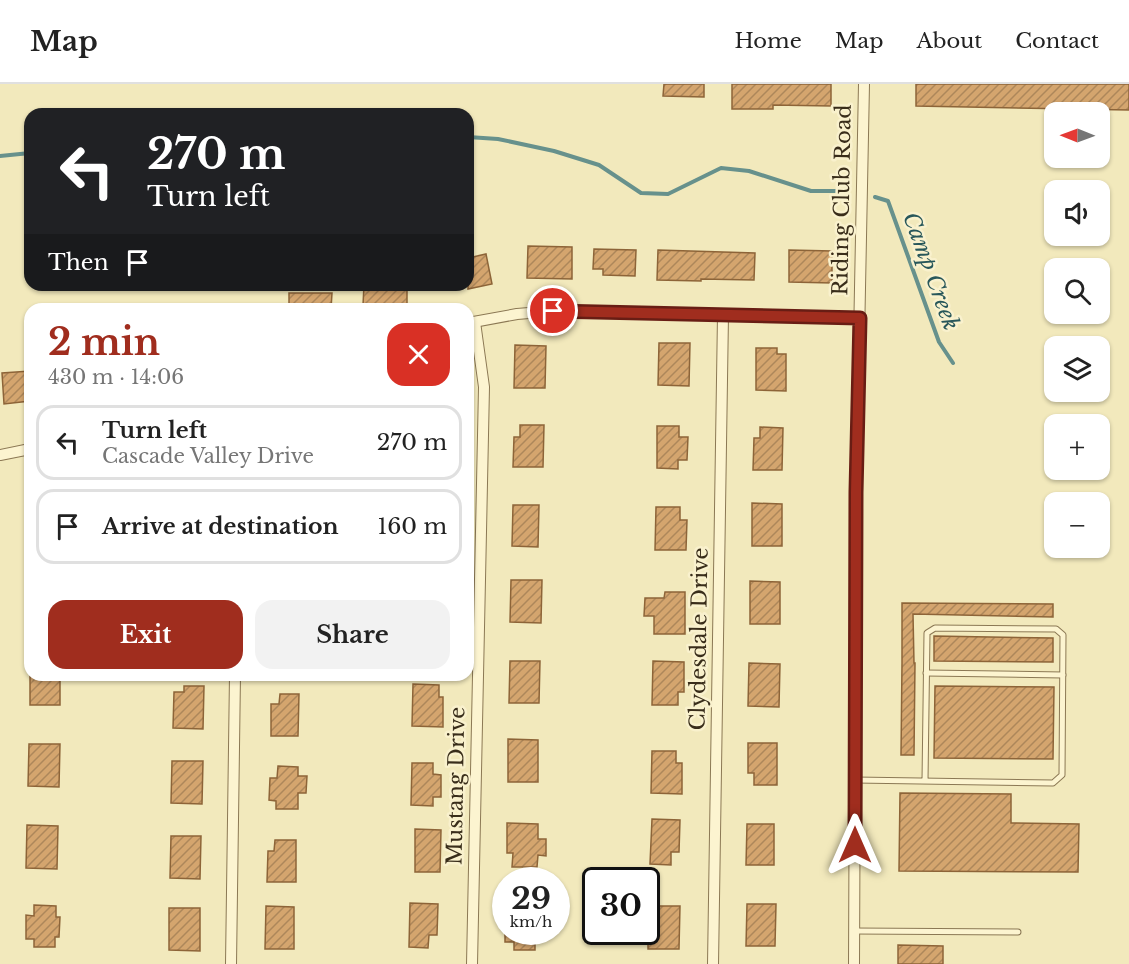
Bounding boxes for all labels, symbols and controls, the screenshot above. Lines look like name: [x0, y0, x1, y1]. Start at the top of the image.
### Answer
text: Map: [30, 24, 98, 59]
text: Home: [735, 28, 802, 54]
text: Map: [835, 28, 883, 54]
text: About: [916, 28, 982, 54]
text: Contact: [1015, 28, 1099, 54]
north arrow: [1044, 102, 1110, 168]
map controls: [1044, 102, 1110, 558]
street label: Riding Club Road: [827, 104, 857, 296]
text: 270 m: [147, 128, 285, 180]
icon: left: [48, 132, 126, 210]
text: Turn left: [147, 180, 270, 213]
button: sound: [1044, 180, 1110, 246]
water label: Camp Creek: [897, 208, 965, 334]
icon: arrive: [121, 246, 154, 279]
text: Then: [48, 249, 109, 276]
button: search: [1044, 258, 1110, 324]
pin: [527, 285, 578, 336]
icon: arrive: [536, 294, 569, 327]
text: 2 min: [48, 320, 160, 365]
button: close: [387, 323, 450, 386]
button: layers: [1044, 336, 1110, 402]
text: 430 m · 14:06: [48, 365, 184, 389]
button: +: [1044, 414, 1110, 480]
text: Turn left: [102, 417, 207, 444]
icon: left: [51, 426, 84, 459]
text: 270 m: [377, 429, 447, 456]
text: Cascade Valley Drive: [102, 444, 314, 468]
button: −: [1044, 492, 1110, 558]
icon: arrive: [51, 510, 84, 543]
text: Arrive at destination: [102, 513, 339, 540]
text: 160 m: [377, 513, 447, 540]
street label: Clydesdale Drive: [684, 547, 714, 731]
button: Exit: [48, 600, 243, 669]
button: Share: [255, 600, 450, 669]
street label: Mustang Drive: [442, 707, 470, 865]
position arrow: [823, 813, 887, 877]
speed limit sign: 30: [582, 867, 660, 945]
text: 29: [511, 880, 551, 917]
text: km/h: [510, 912, 552, 931]

